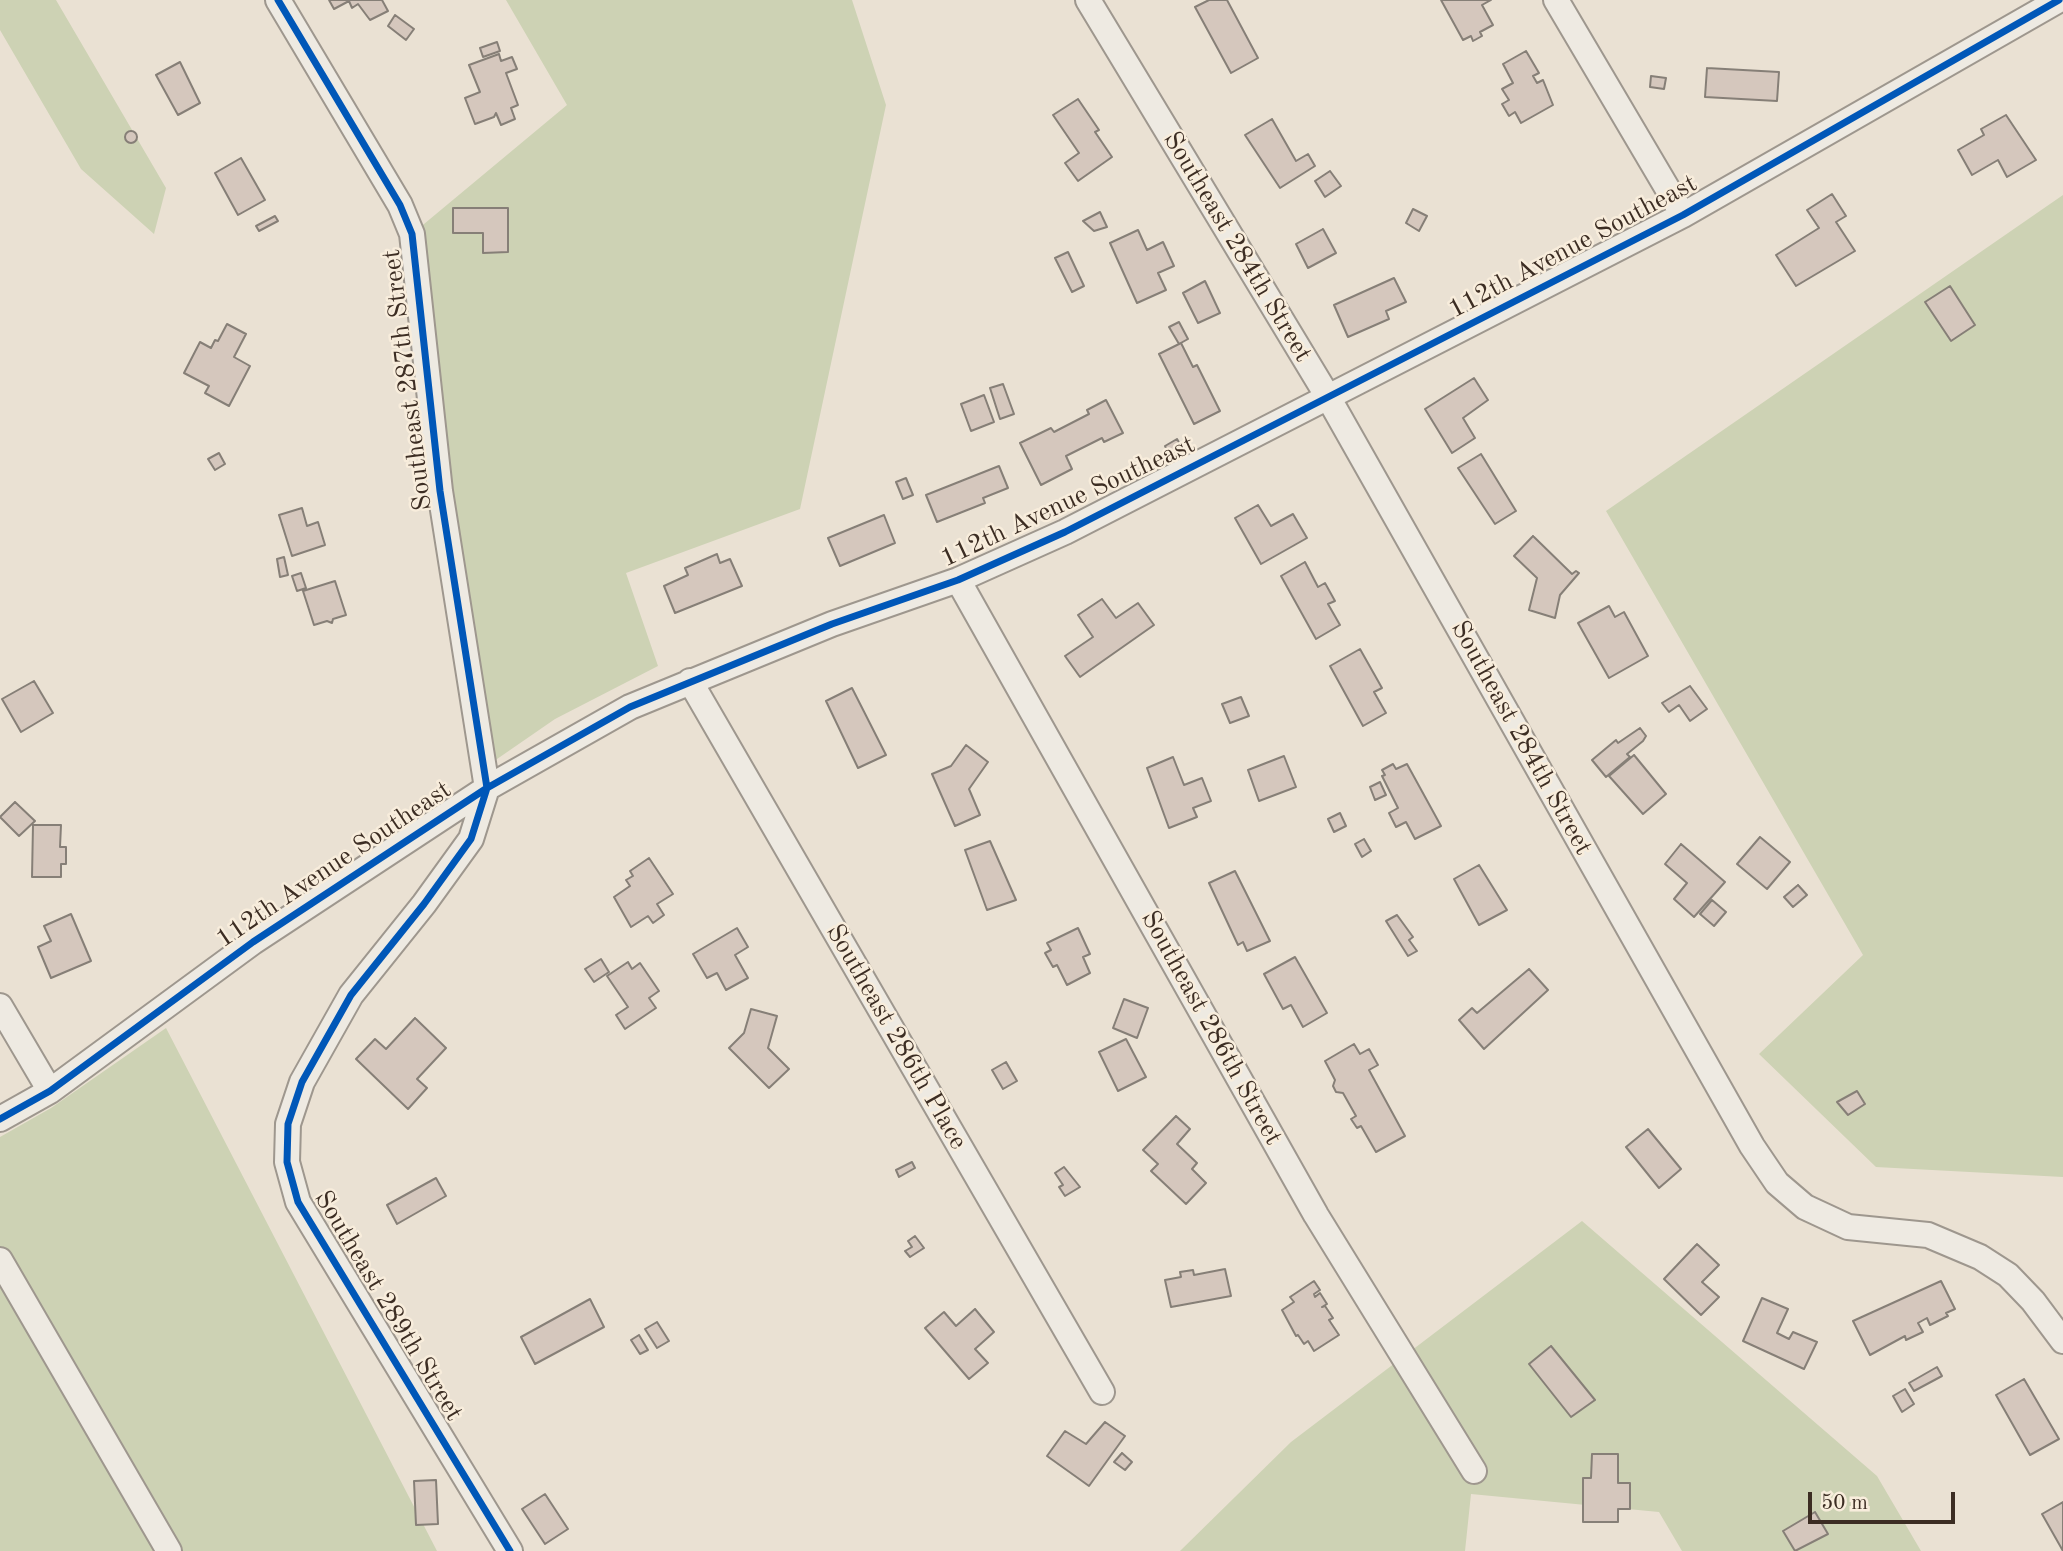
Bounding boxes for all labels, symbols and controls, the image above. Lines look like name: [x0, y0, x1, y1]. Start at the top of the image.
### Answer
street label: Southeast 284th Street: [1156, 126, 1318, 368]
street label: 112th Avenue Southeast: [1443, 168, 1703, 326]
street label: Southeast 287th Street: [376, 247, 440, 513]
street label: 112th Avenue Southeast: [936, 429, 1200, 575]
street label: Southeast 284th Street: [1444, 615, 1598, 861]
street label: 112th Avenue Southeast: [210, 775, 458, 955]
street label: Southeast 286th Street: [1134, 905, 1288, 1151]
street label: Southeast 286th Place: [819, 919, 973, 1155]
street label: Southeast 289th Street: [307, 1185, 469, 1427]
scale bar: [1811, 1478, 1958, 1522]
text: 50 m: [1821, 1493, 1868, 1514]

